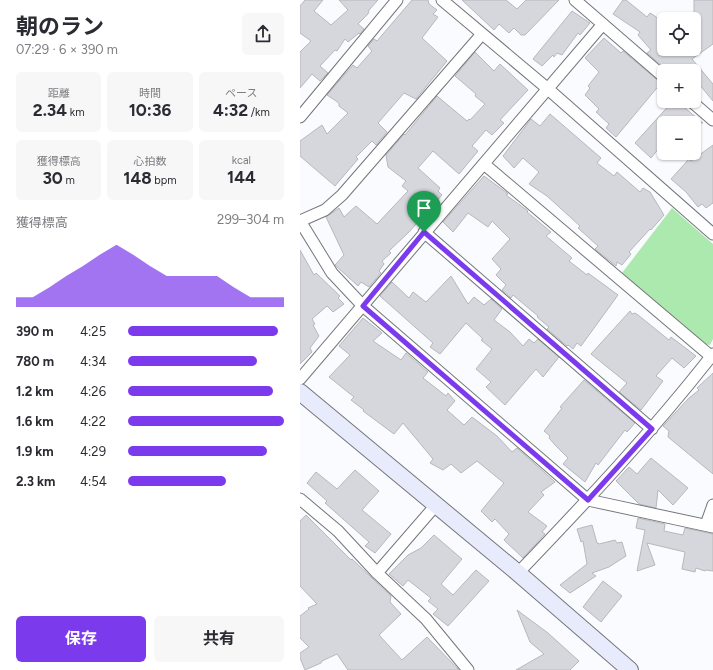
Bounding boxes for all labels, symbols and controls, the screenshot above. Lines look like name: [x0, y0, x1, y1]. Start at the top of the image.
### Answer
map controls: [657, 12, 701, 160]
button: locate: [657, 12, 701, 56]
text: 朝のラン: [16, 13, 104, 40]
button: share: [242, 13, 284, 55]
text: 07:29 · 6 × 390 m: [16, 42, 118, 57]
button: +: [657, 64, 701, 108]
text: 距離: [48, 87, 70, 100]
text: 時間: [139, 87, 161, 100]
text: ペース: [225, 87, 258, 100]
text: 2.34: [33, 100, 67, 120]
text: 10:36: [129, 100, 171, 120]
text: 4:32: [213, 100, 248, 120]
text: km: [67, 106, 85, 119]
text: /km: [248, 106, 270, 119]
button: −: [657, 116, 701, 160]
text: kcal: [232, 154, 251, 167]
text: 獲得標高: [37, 155, 81, 168]
text: 心拍数: [133, 155, 166, 168]
text: 144: [227, 167, 256, 187]
text: 30: [42, 168, 63, 188]
text: 148: [123, 168, 152, 188]
text: m: [63, 174, 75, 187]
text: bpm: [152, 174, 177, 187]
pin: [407, 191, 441, 232]
icon: arrive: [413, 197, 435, 219]
text: 299–304 m: [217, 212, 284, 227]
text: 獲得標高: [16, 215, 68, 230]
text: 390 m: [16, 324, 54, 339]
text: 4:25: [80, 324, 106, 339]
text: 780 m: [16, 354, 54, 369]
text: 4:34: [80, 354, 107, 369]
text: 1.2 km: [16, 384, 54, 399]
text: 4:26: [80, 384, 106, 399]
text: 1.6 km: [16, 414, 54, 429]
text: 4:22: [80, 414, 106, 429]
text: 1.9 km: [16, 444, 54, 459]
text: 4:29: [80, 444, 106, 459]
text: 2.3 km: [16, 474, 55, 489]
text: 4:54: [80, 474, 107, 489]
button: 保存: [16, 616, 146, 662]
button: 共有: [154, 616, 284, 662]

